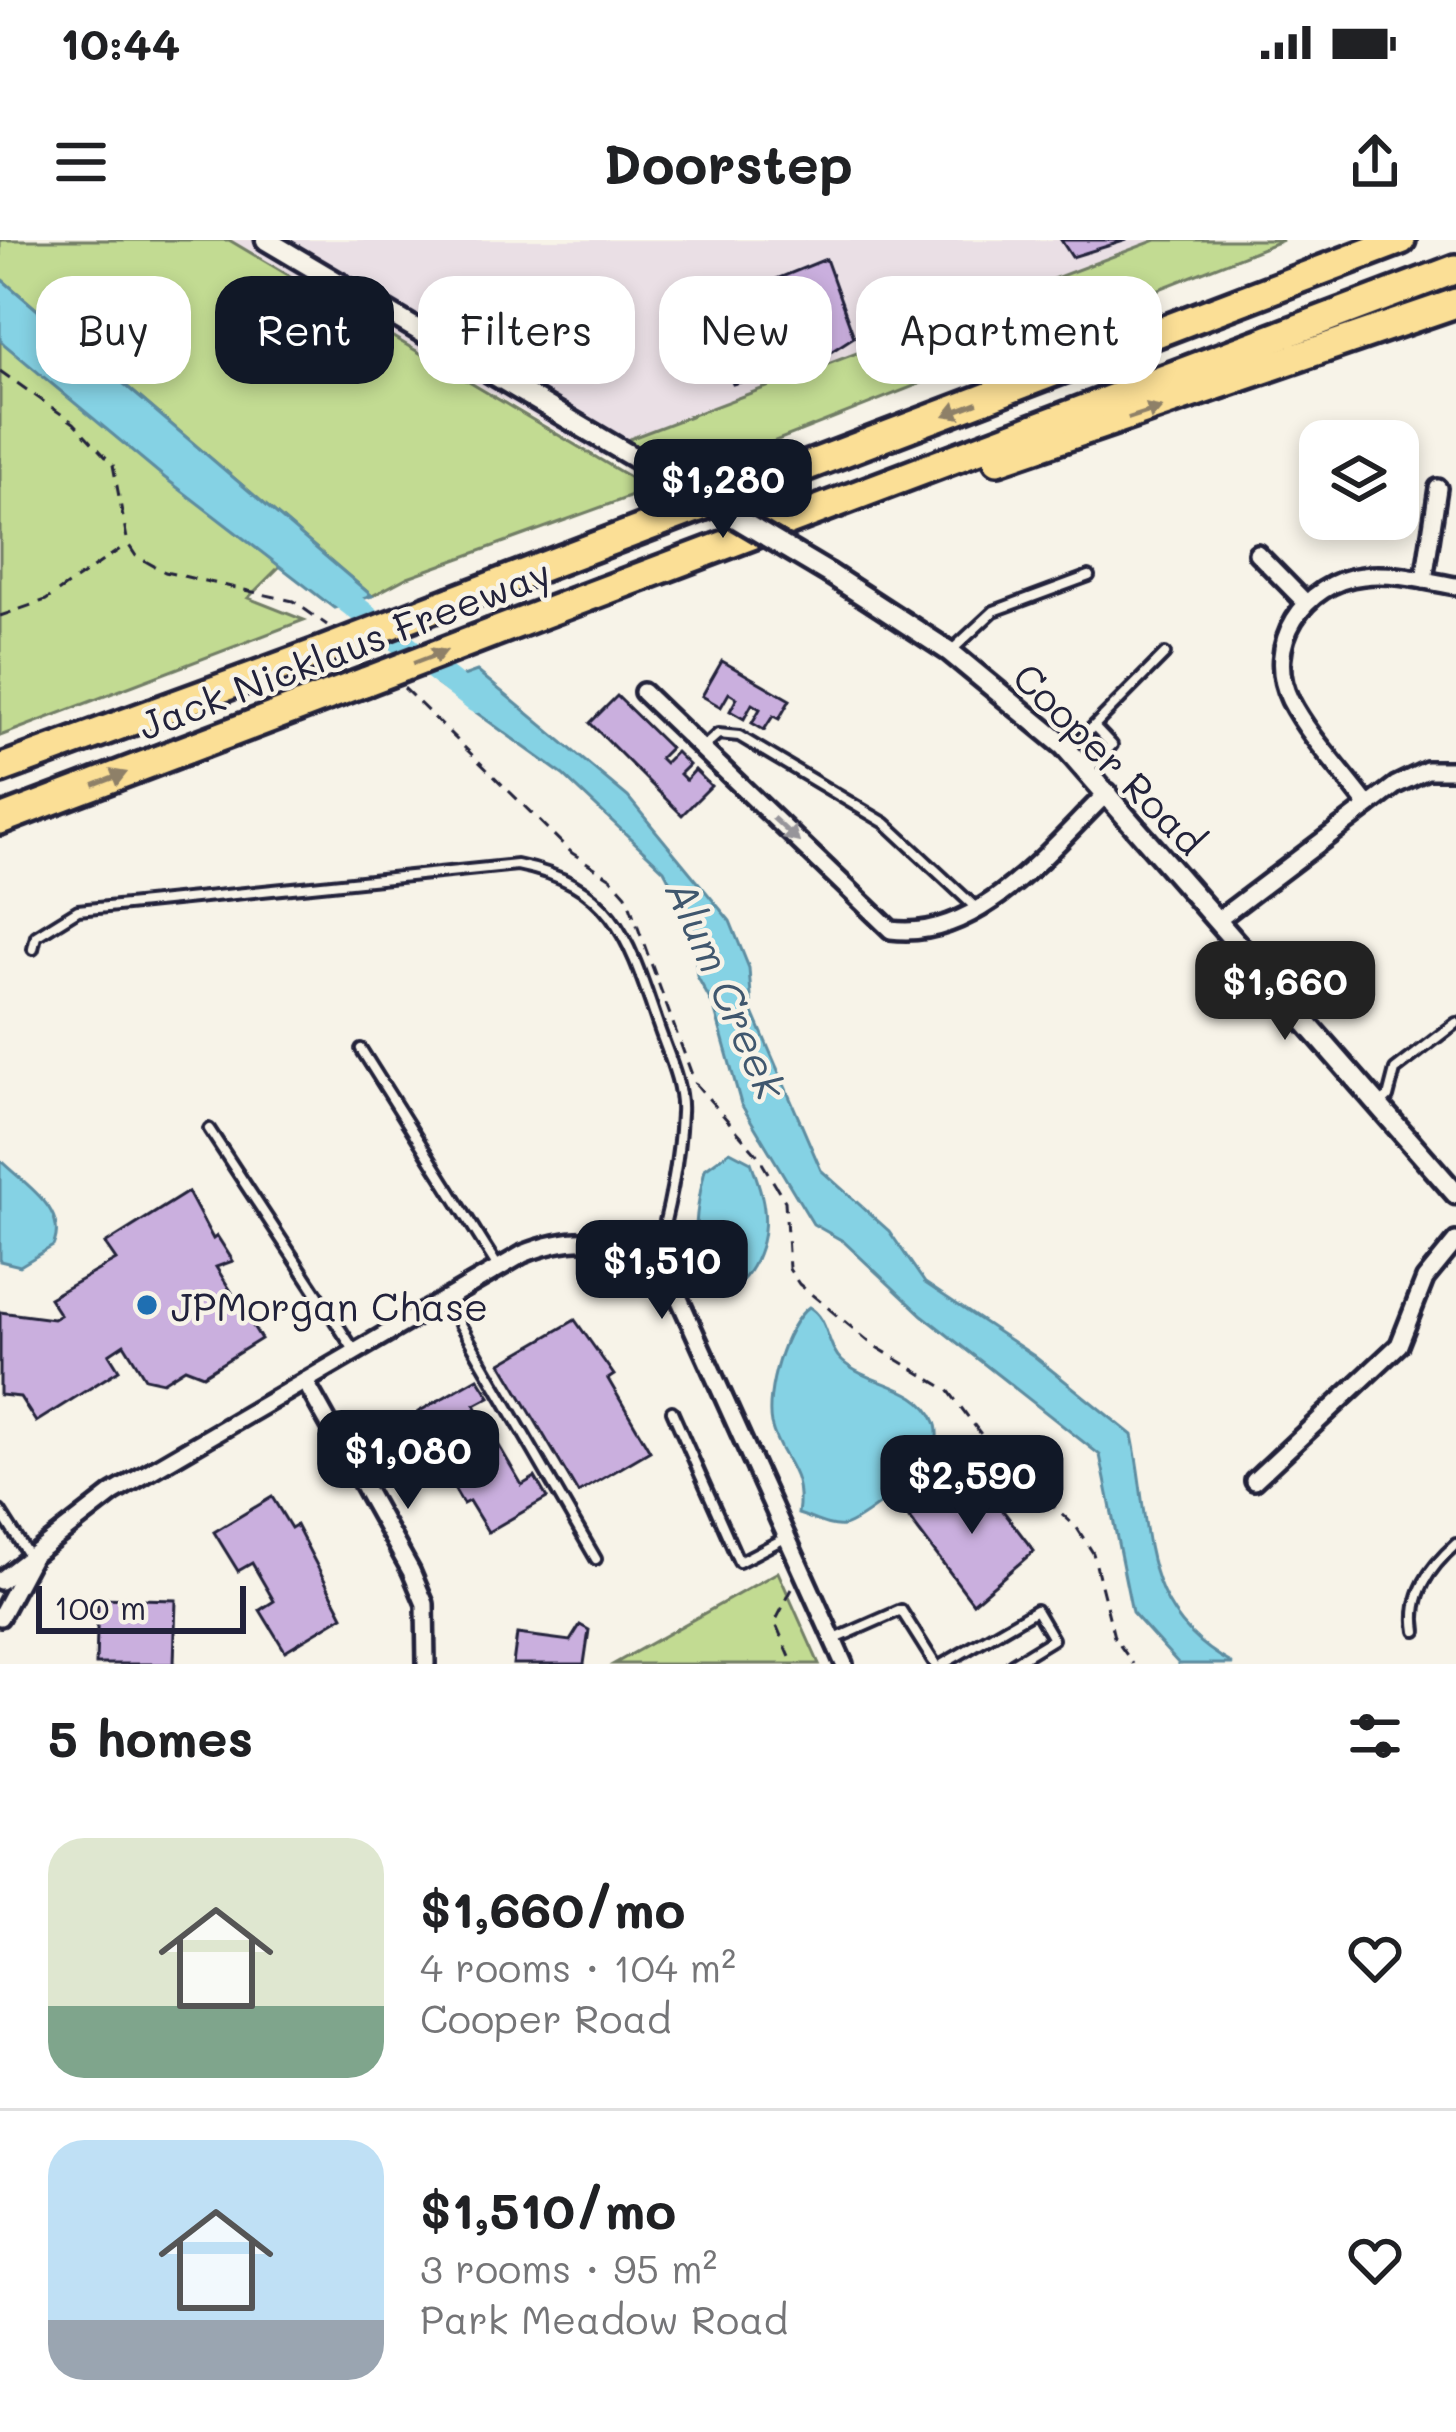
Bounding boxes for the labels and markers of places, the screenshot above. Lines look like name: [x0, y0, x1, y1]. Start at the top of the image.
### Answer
pin: $1,280: [625, 439, 821, 541]
pin: $1,660: [1187, 941, 1383, 1043]
pin: $1,510: [564, 1220, 760, 1322]
place label: JPMorgan Chase: [171, 1280, 488, 1332]
marker: JPMorgan Chase: [134, 1292, 160, 1318]
pin: $1,080: [310, 1410, 506, 1512]
pin: $2,590: [874, 1435, 1070, 1537]

